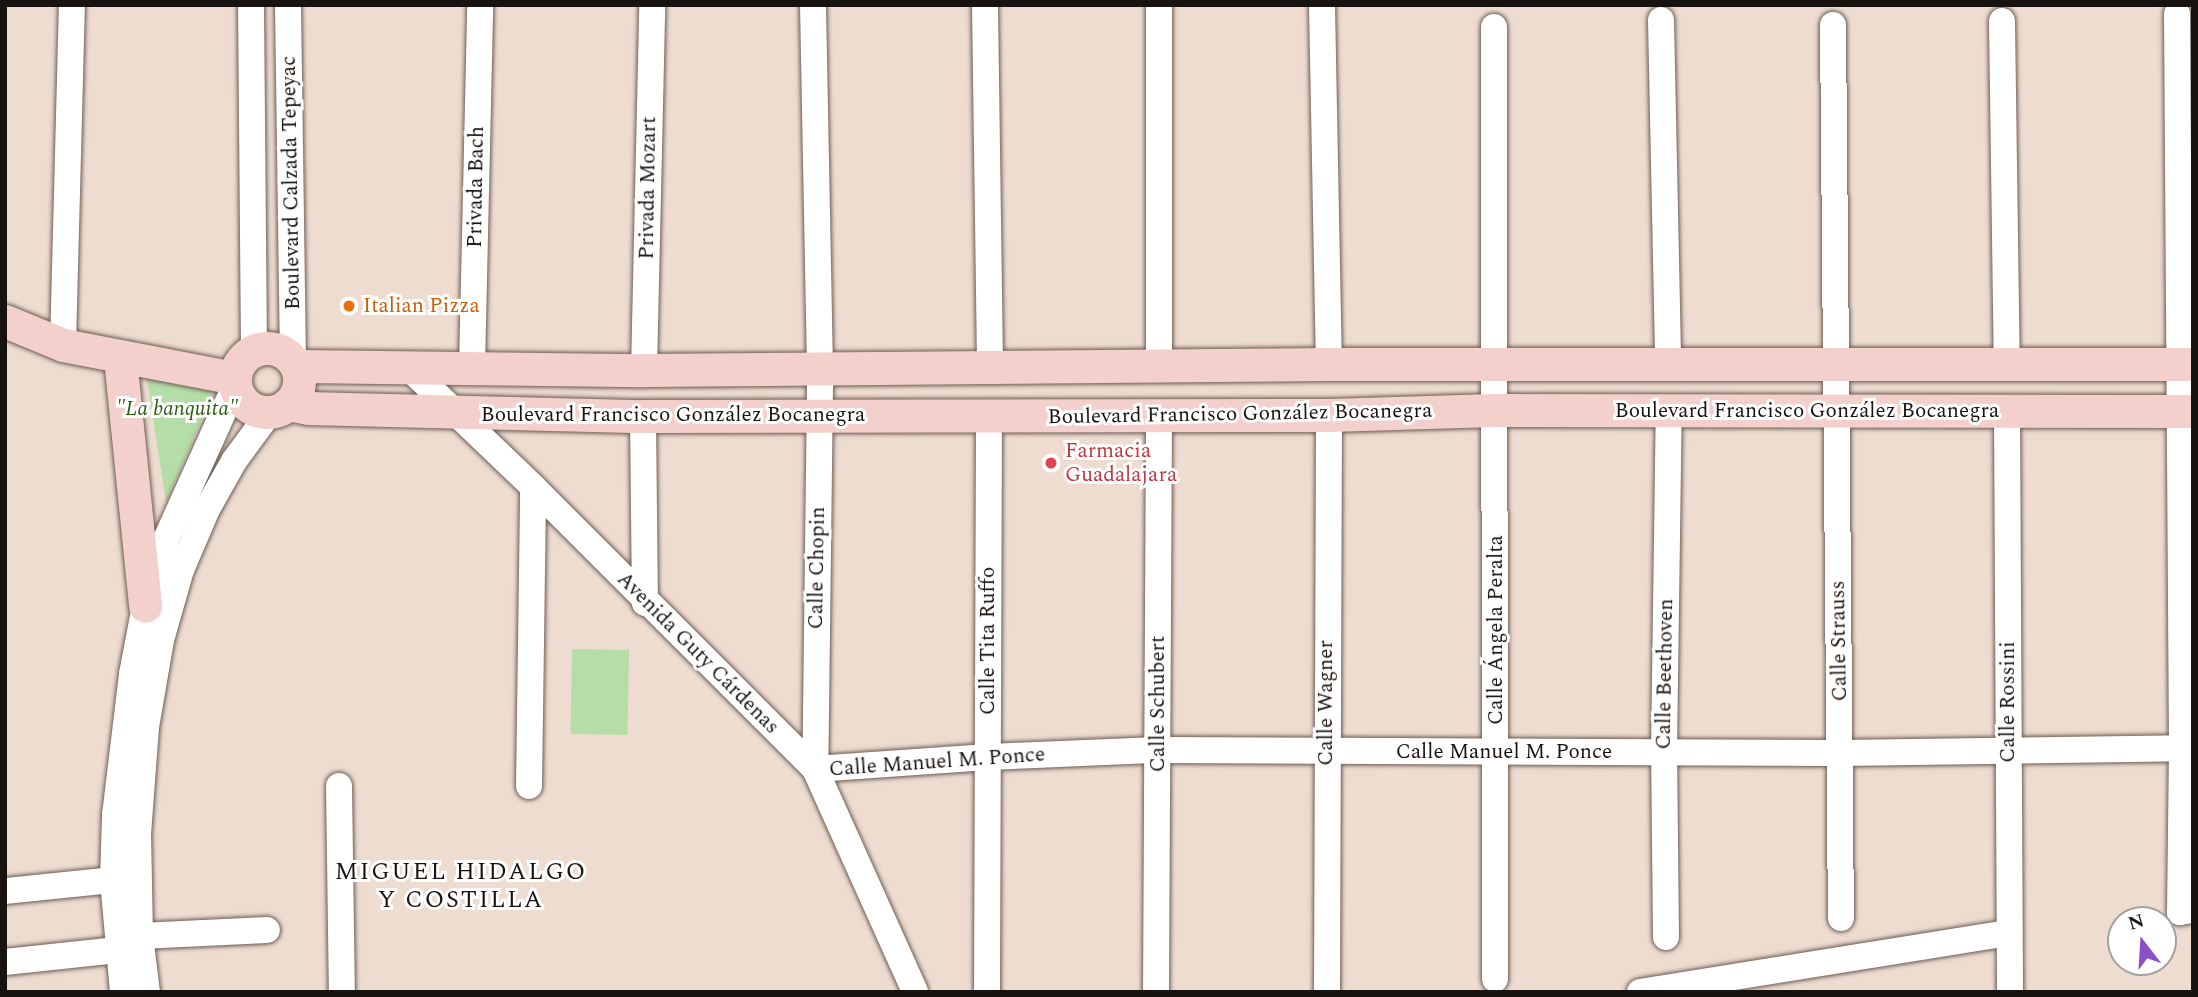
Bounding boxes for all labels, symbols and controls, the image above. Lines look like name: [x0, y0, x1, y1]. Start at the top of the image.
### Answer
street label: Boulevard Calzada Tepeyac: [276, 56, 306, 310]
street label: Privada Mozart: [634, 116, 662, 260]
street label: Privada Bach: [462, 126, 490, 248]
place label: Italian Pizza: [363, 293, 480, 319]
marker: Italian Pizza: [341, 298, 357, 314]
park label: "La banquita": [116, 396, 238, 422]
street label: Boulevard Francisco González Bocanegra: [1047, 398, 1433, 430]
street label: Boulevard Francisco González Bocanegra: [1615, 398, 1999, 424]
street label: Boulevard Francisco González Bocanegra: [481, 402, 865, 428]
place label: Farmacia Guadalajara: [1065, 438, 1177, 488]
marker: Farmacia Guadalajara: [1043, 455, 1059, 471]
street label: Calle Chopin: [803, 506, 831, 630]
street label: Calle Ángela Peralta: [1483, 535, 1509, 725]
street label: Avenida Guty Cárdenas: [612, 567, 784, 739]
street label: Calle Tita Ruffo: [975, 567, 1001, 715]
street label: Calle Strauss: [1825, 580, 1853, 702]
street label: Calle Beethoven: [1651, 598, 1679, 750]
street label: Calle Schubert: [1145, 636, 1171, 772]
street label: Calle Wagner: [1313, 640, 1339, 766]
street label: Calle Rossini: [1995, 641, 2021, 763]
street label: Calle Manuel M. Ponce: [1396, 739, 1612, 765]
street label: Calle Manuel M. Ponce: [828, 742, 1046, 782]
district label: MIGUEL HIDALGO Y COSTILLA: [337, 859, 585, 915]
north arrow: [2107, 906, 2177, 976]
text: N: [2125, 906, 2148, 938]

